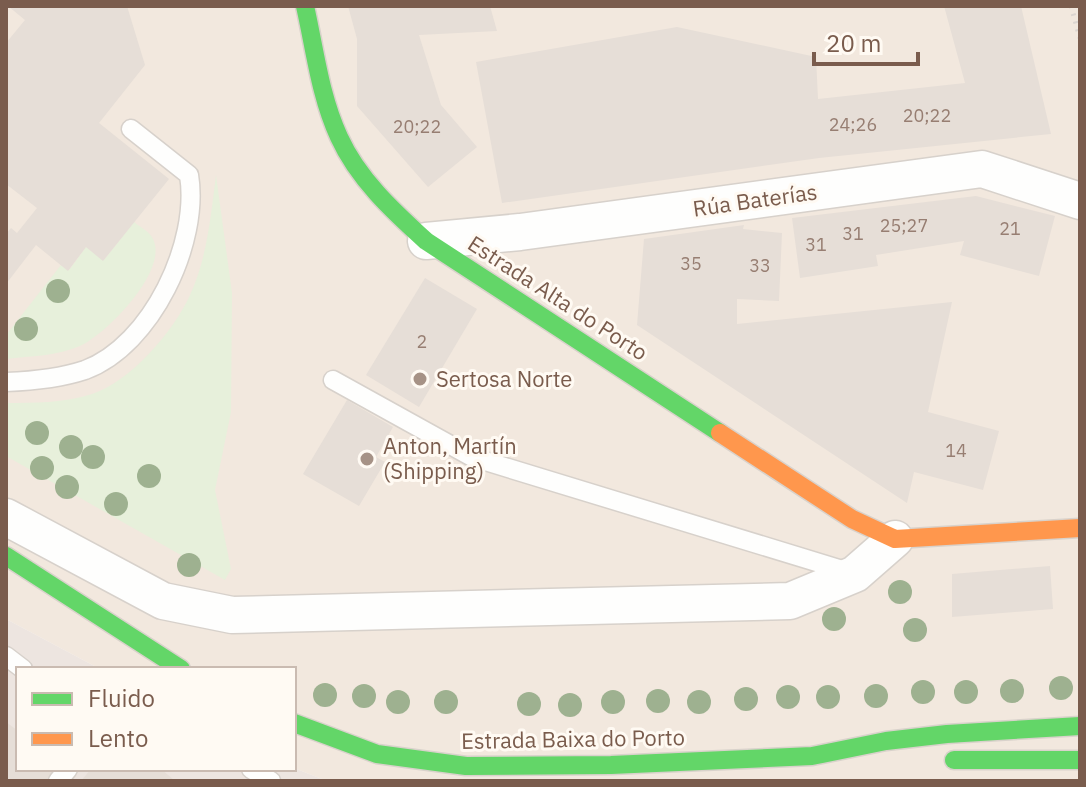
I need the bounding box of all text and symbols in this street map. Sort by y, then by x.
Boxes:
scale bar [814,16,918,66]
text: 20 m [826,27,881,59]
house number: 20;22 [903,104,951,127]
house number: 24;26 [829,113,877,136]
house number: 20;22 [393,115,441,138]
street label: Rúa Baterías [691,176,819,223]
house number: 25;27 [880,214,928,237]
house number: 21 [999,217,1021,240]
house number: 31 [842,222,864,245]
street label: Estrada Alta do Porto [463,229,654,367]
house number: 31 [805,233,827,256]
house number: 35 [680,252,702,275]
house number: 33 [749,254,771,277]
house number: 2 [417,330,427,353]
place label: Sertosa Norte [436,364,572,393]
marker: Sertosa Norte [411,370,429,388]
place label: Anton, Martín (Shipping) [383,431,517,485]
house number: 14 [945,439,967,462]
marker: Anton, Martín (Shipping) [358,450,376,468]
legend [16,667,296,771]
text: Fluido [88,682,155,714]
text: Lento [88,722,148,754]
street label: Estrada Baixa do Porto [461,722,685,755]

